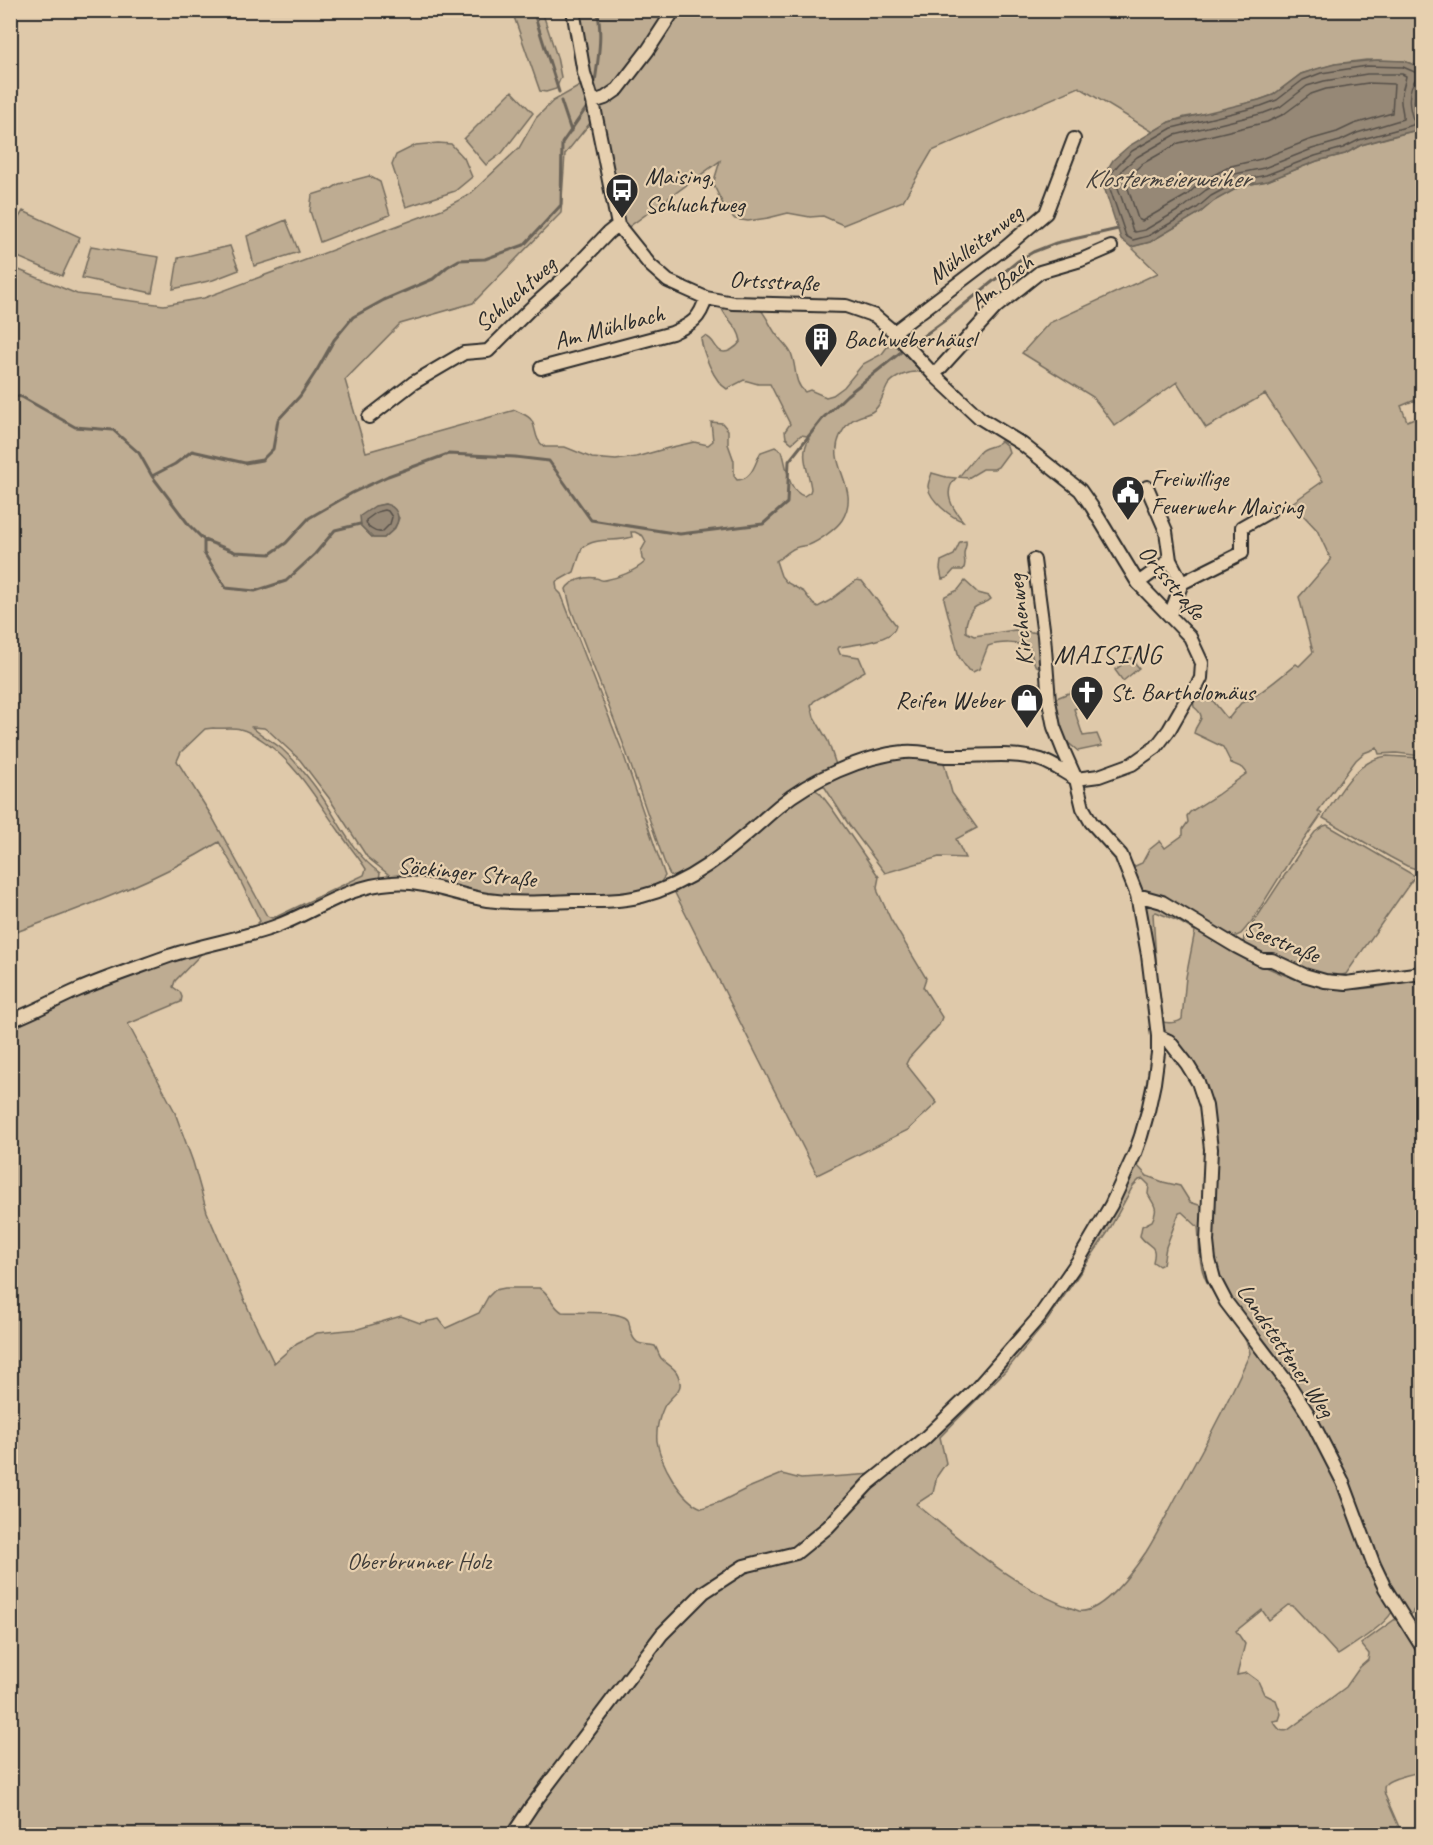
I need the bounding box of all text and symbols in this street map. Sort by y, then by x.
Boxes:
place label: Maising, Schluchtweg [645,161,747,219]
water label: Klostermeierweiher [1084,162,1254,195]
bus stop icon: Maising, Schluchtweg [604,172,640,219]
street label: Mühlleitenweg [921,196,1030,291]
street label: Am Bach [963,246,1040,317]
street label: Schluchtweg [468,248,564,338]
street label: Ortsstraße [729,264,822,298]
street label: Am Mühlbach [551,298,669,356]
building icon: Bachweberhäusl [803,321,839,368]
place label: Bachweberhäusl [844,324,980,354]
place label: Freiwillige Feuerwehr Maising [1151,463,1305,521]
public building icon: Freiwillige Feuerwehr Maising [1110,474,1146,521]
street label: Ortsstraße [1132,538,1214,628]
street label: Kirchenweg [1000,571,1040,667]
district label: MAISING [1054,637,1164,671]
church icon: St. Bartholomäus [1069,674,1105,721]
place label: St. Bartholomäus [1110,677,1257,707]
shop icon: Reifen Weber [1009,682,1045,729]
place label: Reifen Weber [895,685,1006,715]
street label: Söckinger Straße [396,850,540,894]
street label: Seestraße [1240,912,1326,970]
street label: Landstettener Weg [1230,1277,1343,1424]
park label: Oberbrunner Holz [347,1546,493,1576]

